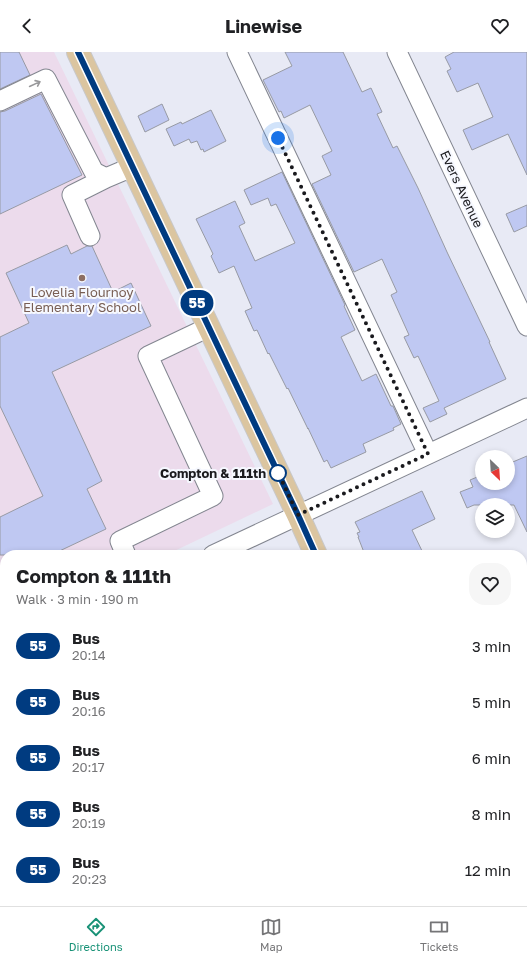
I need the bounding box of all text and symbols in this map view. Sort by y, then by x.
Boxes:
icon: back [16,15,38,37]
text: Linewise [225,15,302,37]
icon: heart [489,15,511,37]
one-way arrow [29,80,41,87]
your location [268,128,288,148]
street label: Evers Avenue [437,148,487,230]
marker: Lovelia Flournoy Elementary School [77,273,87,283]
place label: Lovelia Flournoy Elementary School [23,284,141,315]
line badge: 55 [179,290,215,316]
text: 55 [188,294,206,311]
north arrow [475,450,515,490]
map controls [475,450,515,538]
marker: Compton & 111th [269,464,287,482]
place label: Compton & 111th [160,465,266,481]
button: layers [475,498,515,538]
button: heart [469,563,511,605]
text: Compton & 111th [16,564,171,587]
text: Walk · 3 min · 190 m [16,591,138,607]
text: Bus [72,629,100,647]
text: 55 [29,637,47,654]
text: 3 min [472,637,511,655]
text: 20:14 [72,647,106,663]
text: Bus [72,685,100,703]
text: 55 [29,693,47,710]
text: 5 min [472,693,511,711]
text: 20:16 [72,703,106,719]
text: Bus [72,741,100,759]
text: 55 [29,749,47,766]
text: 6 min [472,749,511,767]
text: 20:17 [72,759,105,775]
text: Bus [72,797,100,815]
text: 55 [29,805,47,822]
text: 8 min [472,805,511,823]
text: 20:19 [72,815,106,831]
text: Bus [72,853,100,871]
text: 55 [29,861,47,878]
text: 12 min [465,861,511,879]
text: 20:23 [72,871,107,887]
tab: Directions [69,916,122,953]
tab: Map [260,916,282,953]
tab: Tickets [420,916,458,953]

